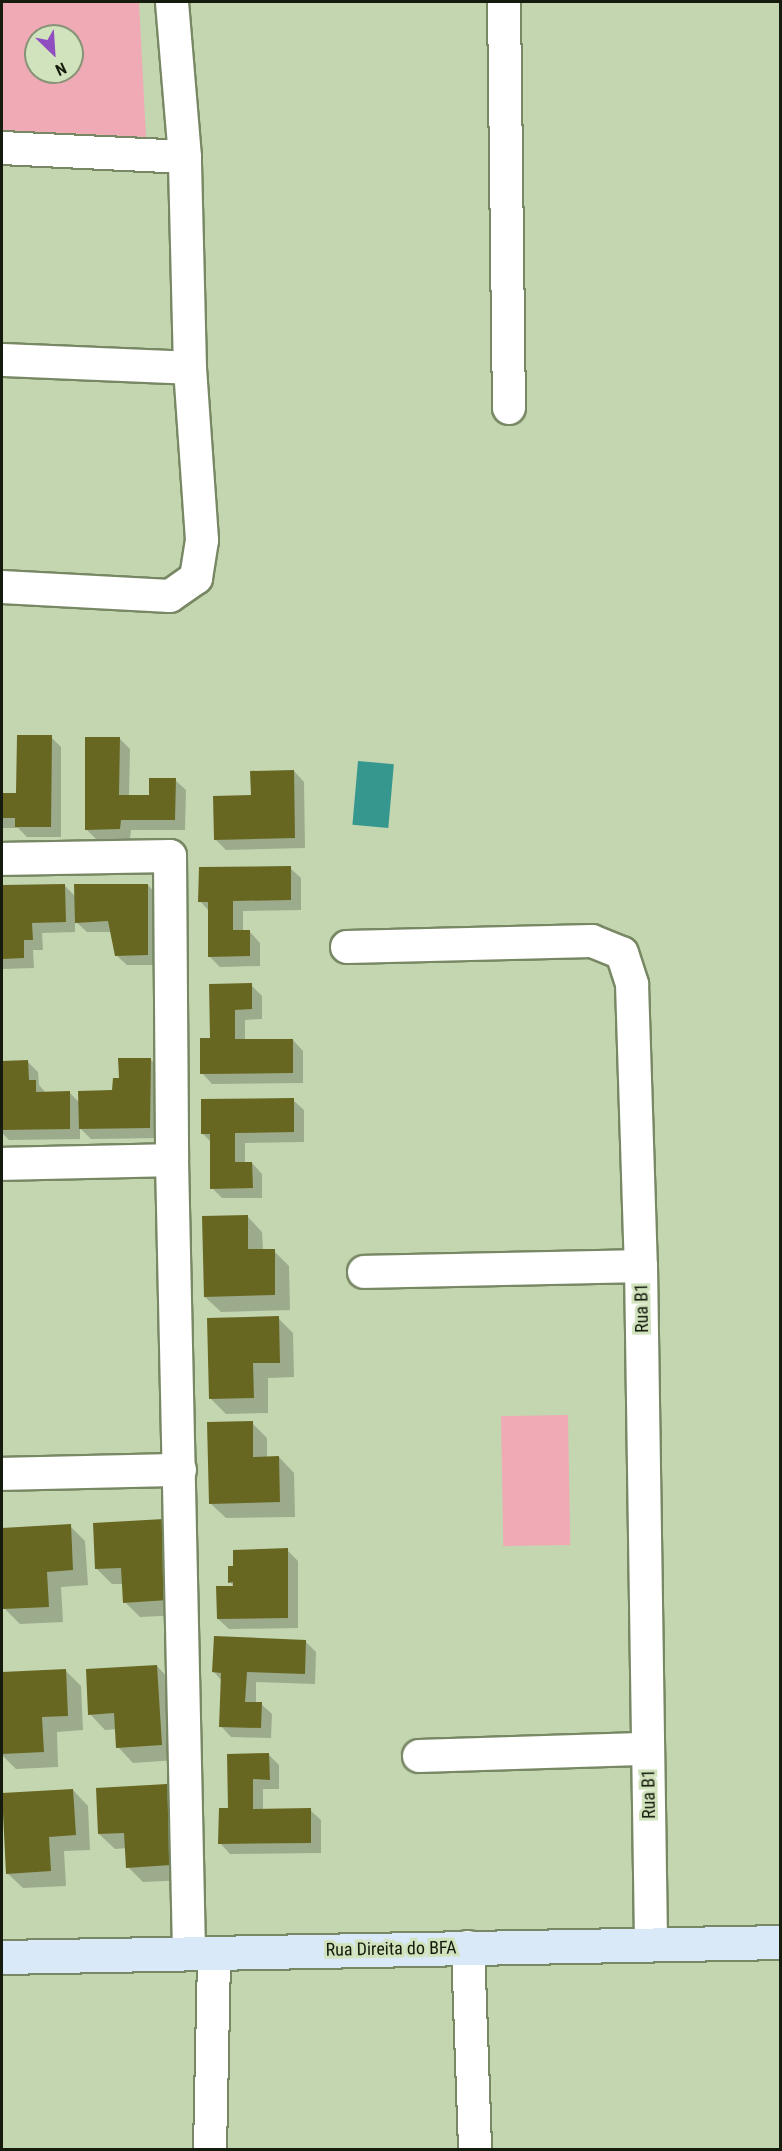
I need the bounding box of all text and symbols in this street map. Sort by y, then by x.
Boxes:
north arrow [24,24,84,84]
text: N [53,58,69,80]
street label: Rua B1 [631,1283,653,1333]
street label: Rua B1 [638,1769,660,1819]
street label: Rua Direita do BFA [325,1937,457,1961]

